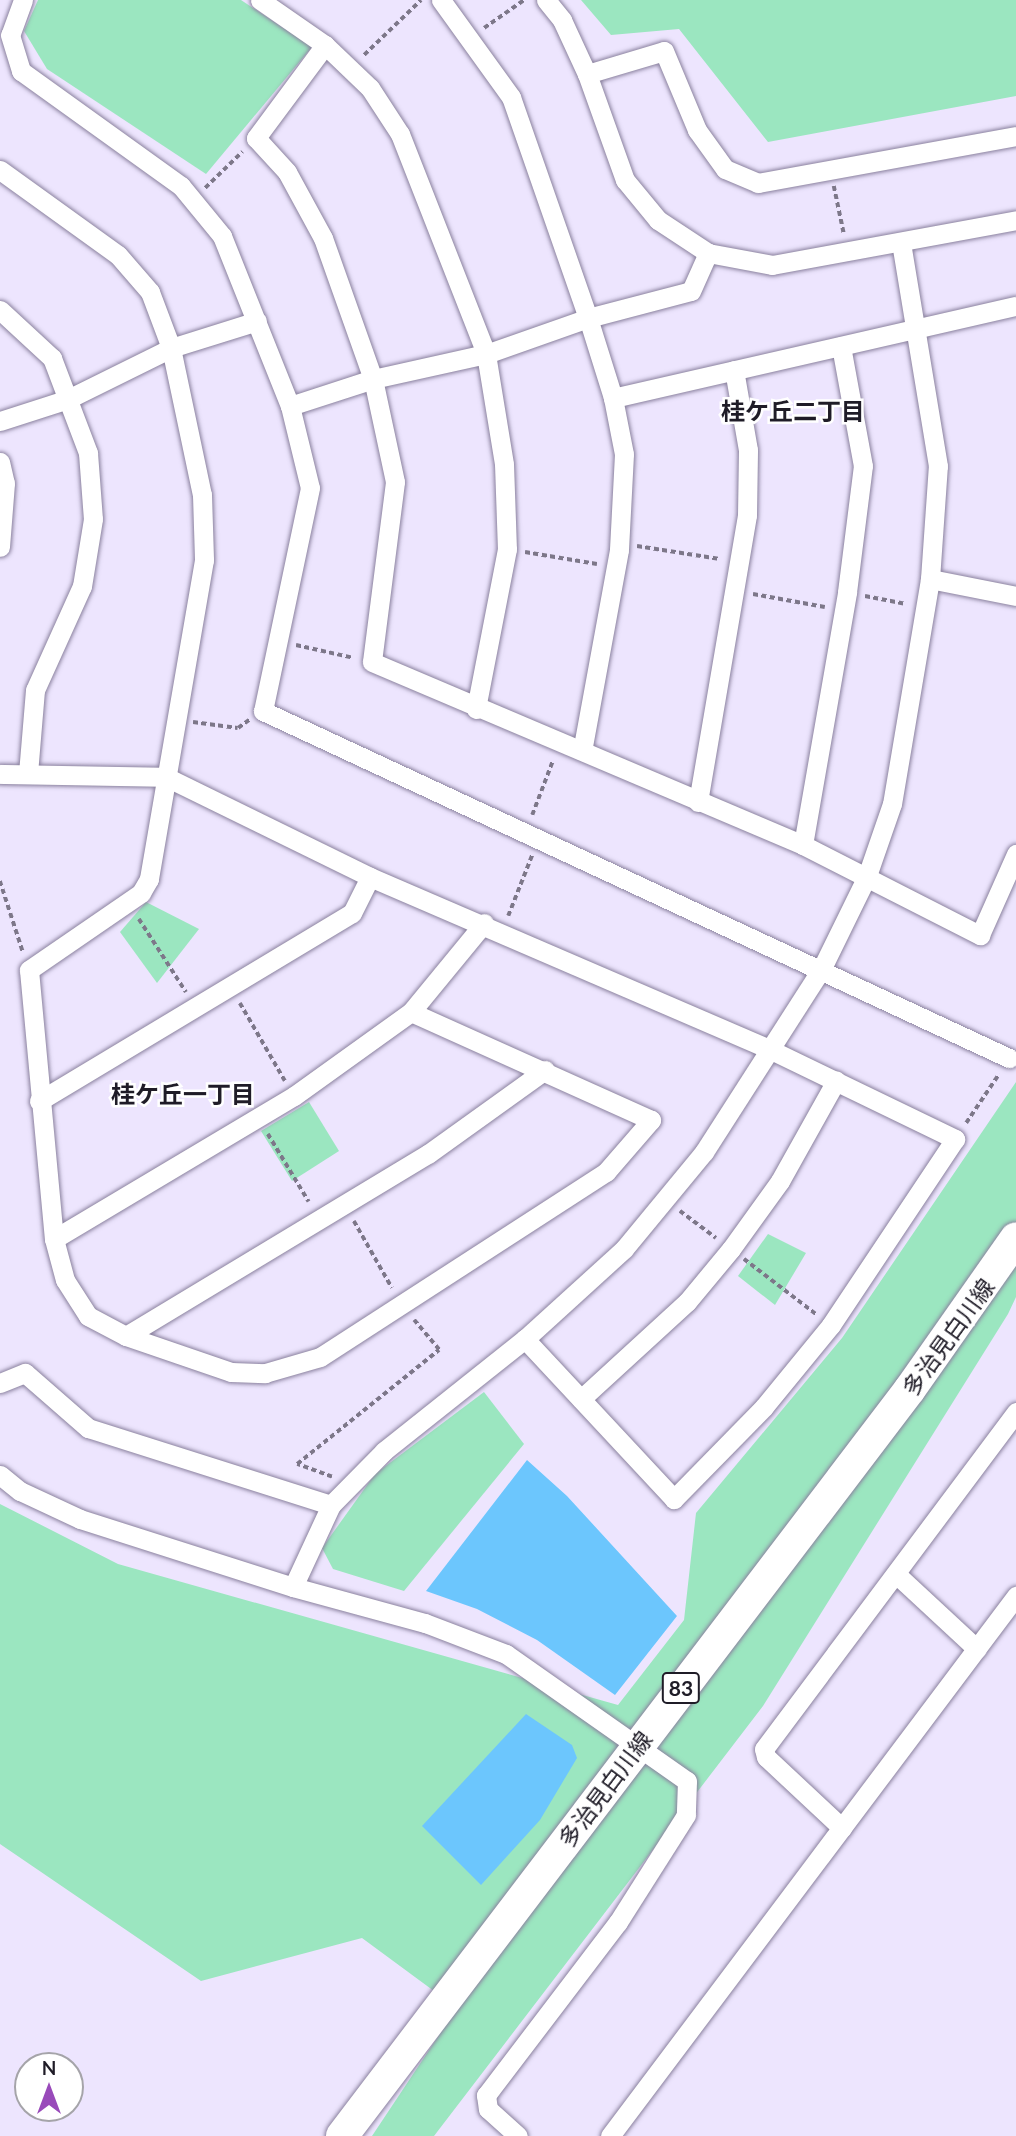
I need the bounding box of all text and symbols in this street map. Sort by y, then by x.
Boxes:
district label: 桂ケ丘二丁目 [721,397,865,425]
district label: 桂ケ丘一丁目 [111,1080,255,1108]
street label: 多治見白川線 [896,1273,1000,1401]
road number: 83 [662,1670,700,1706]
street label: 多治見白川線 [552,1726,658,1852]
north arrow [14,2052,84,2122]
text: N [42,2056,56,2079]

